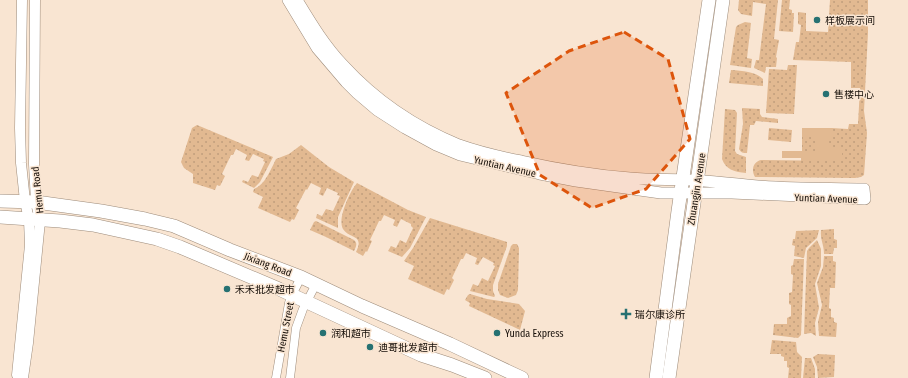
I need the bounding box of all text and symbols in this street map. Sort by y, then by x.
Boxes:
marker: 样板展示间 [812,15,822,25]
place label: 样板展示间 [825,15,875,27]
marker: 售楼中心 [821,89,831,99]
place label: 售楼中心 [834,89,874,101]
street label: Zhuangjin Avenue [685,152,709,226]
street label: Yuntian Avenue [473,154,537,180]
street label: Hemu Road [30,166,46,214]
street label: Yuntian Avenue [794,192,858,206]
street label: Jixiang Road [242,250,293,280]
marker: 禾禾批发超市 [222,284,232,294]
place label: 禾禾批发超市 [235,284,295,296]
street label: Hemu Street [275,300,297,353]
marker: 瑞尔康诊所 [620,308,632,320]
place label: 瑞尔康诊所 [635,309,685,321]
marker: 润和超市 [318,328,328,338]
place label: 润和超市 [331,328,371,340]
marker: Yunda Express [492,328,502,338]
place label: Yunda Express [505,328,564,340]
marker: 迪哥批发超市 [365,342,375,352]
place label: 迪哥批发超市 [378,342,438,354]

